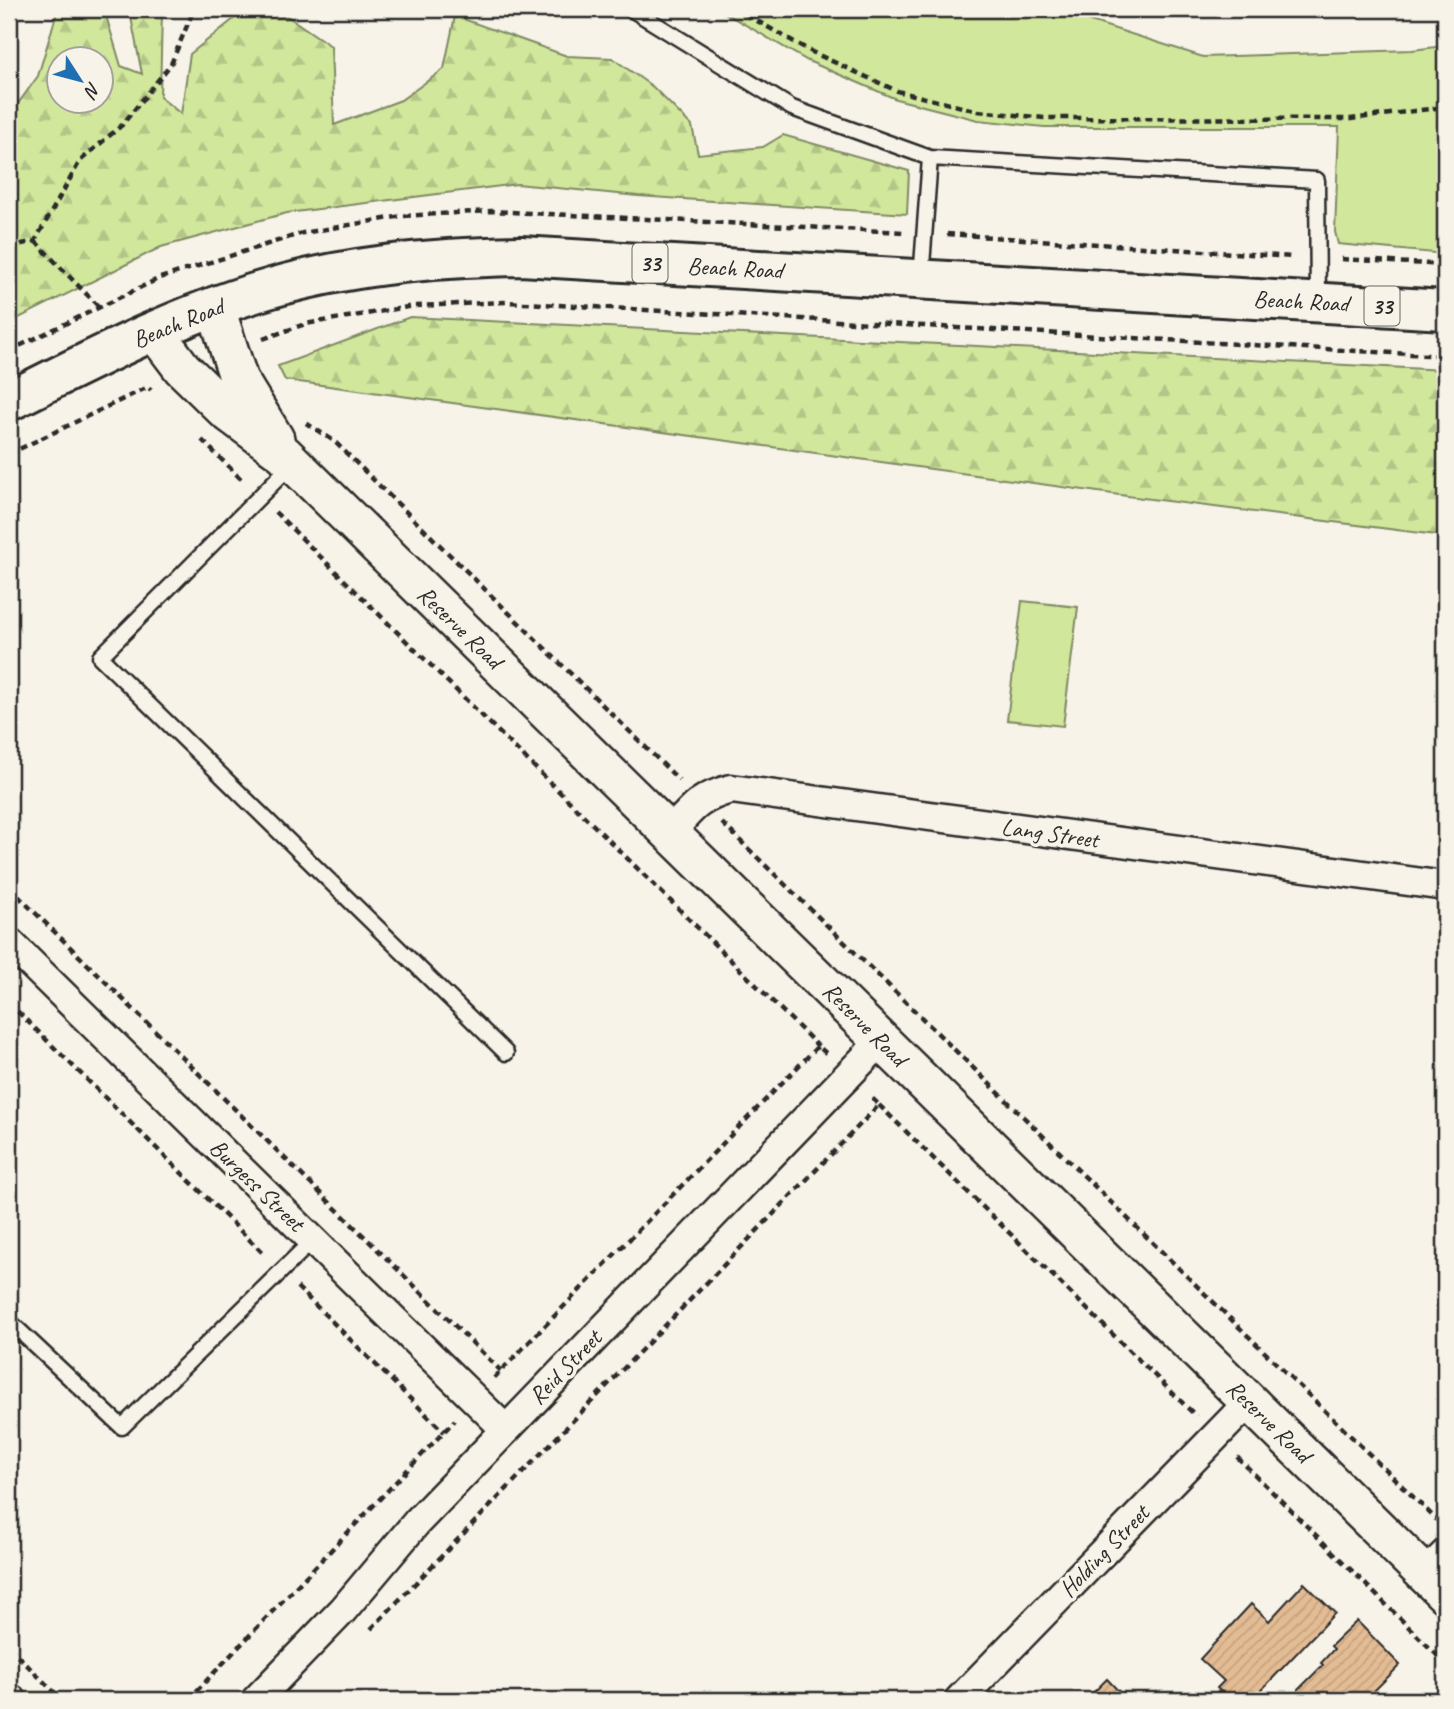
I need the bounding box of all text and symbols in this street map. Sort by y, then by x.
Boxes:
north arrow [46,46,116,116]
text: N [78,78,106,104]
road number: 33 [632,244,668,282]
street label: Beach Road [687,251,787,286]
street label: Beach Road [1253,284,1353,319]
road number: 33 [1364,286,1400,326]
street label: Beach Road [128,290,231,355]
street label: Reserve Road [411,579,511,677]
street label: Lang Street [1000,811,1102,855]
street label: Reserve Road [817,976,916,1075]
street label: Burgess Street [203,1132,312,1239]
street label: Reid Street [522,1322,609,1410]
street label: Reserve Road [1220,1373,1320,1471]
street label: Holding Street [1053,1497,1157,1603]

